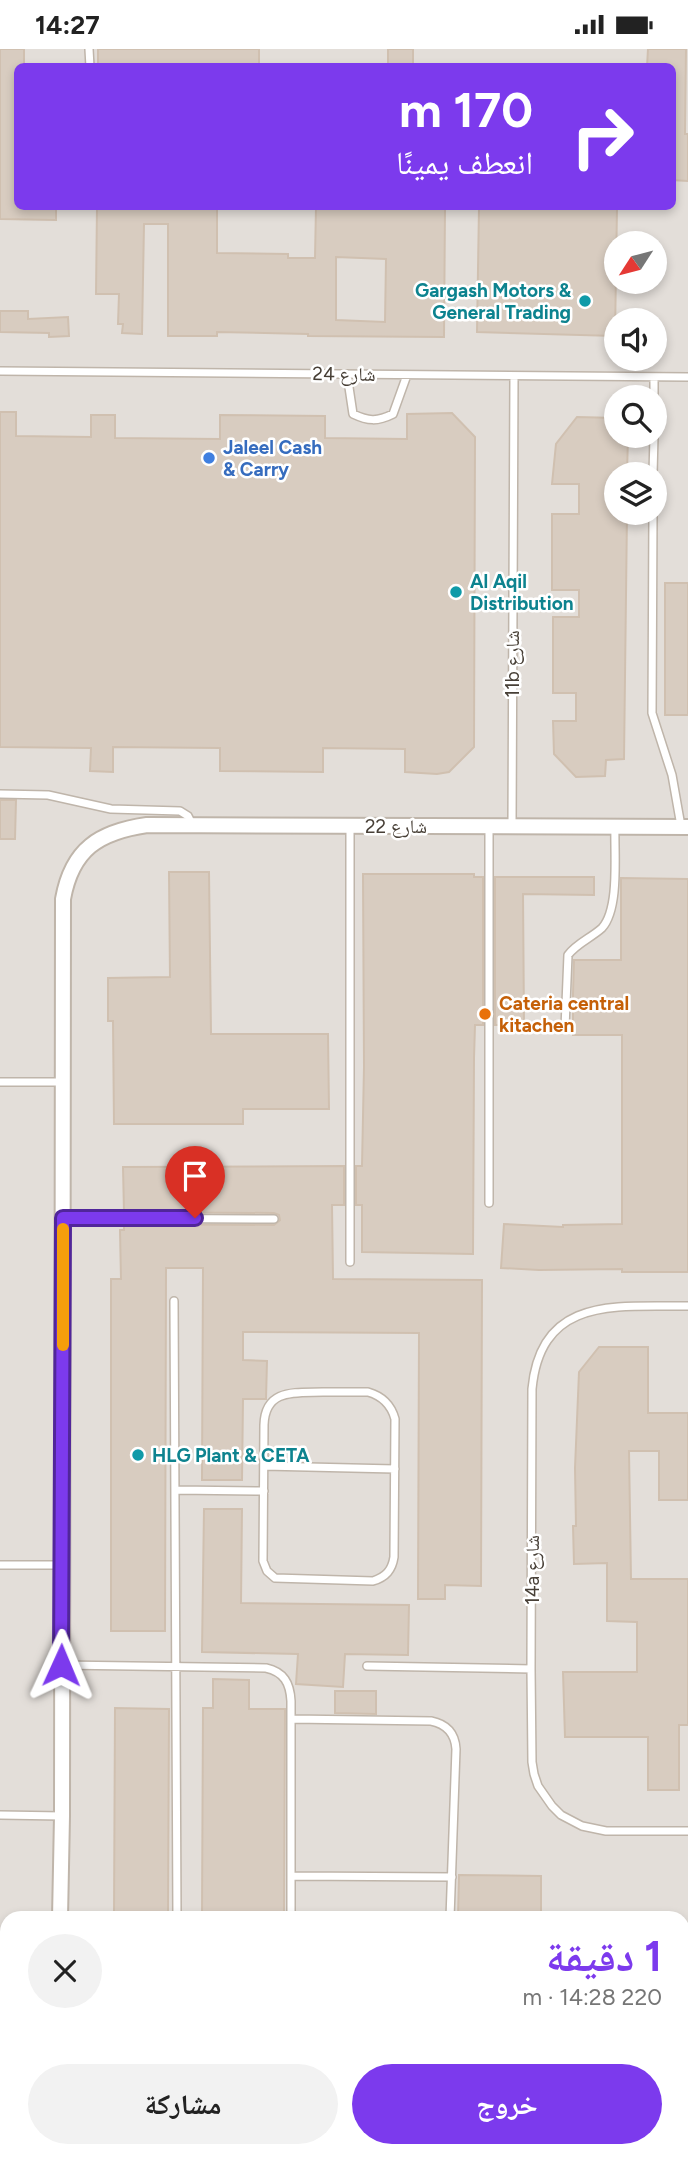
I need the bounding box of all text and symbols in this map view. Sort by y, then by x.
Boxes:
text: 14:27 [35,9,100,41]
text: 170 m [399,80,533,139]
icon: right [557,91,648,182]
text: انعطف يمينًا [396,144,533,182]
north arrow [604,231,667,294]
map controls [604,231,667,525]
place label: Gargash Motors & General Trading [415,279,572,324]
marker: Gargash Motors & General Trading [577,293,593,309]
button: sound [604,308,667,371]
street label: شارع 24 [312,362,376,386]
button: search [604,385,667,448]
place label: Jaleel Cash & Carry [223,436,322,481]
marker: Jaleel Cash & Carry [201,450,217,466]
button: layers [604,462,667,525]
place label: Al Aqil Distribution [470,570,574,615]
marker: Al Aqil Distribution [448,584,464,600]
street label: 11b شارع [501,630,524,698]
street label: شارع 22 [365,815,427,838]
place label: Cateria central kitachen [499,992,629,1037]
marker: Cateria central kitachen [477,1006,493,1022]
pin [165,1146,225,1218]
icon: arrive [176,1157,214,1195]
place label: HLG Plant & CETA [152,1444,310,1467]
marker: HLG Plant & CETA [130,1447,146,1463]
street label: 14a شارع [521,1535,544,1605]
position arrow [24,1628,98,1702]
text: 1 دقيقة [546,1931,662,1982]
button: close [28,1934,102,2008]
text: 220 m · 14:28 [522,1983,662,2011]
button: مشاركة [28,2064,338,2144]
button: خروج [352,2064,662,2144]

